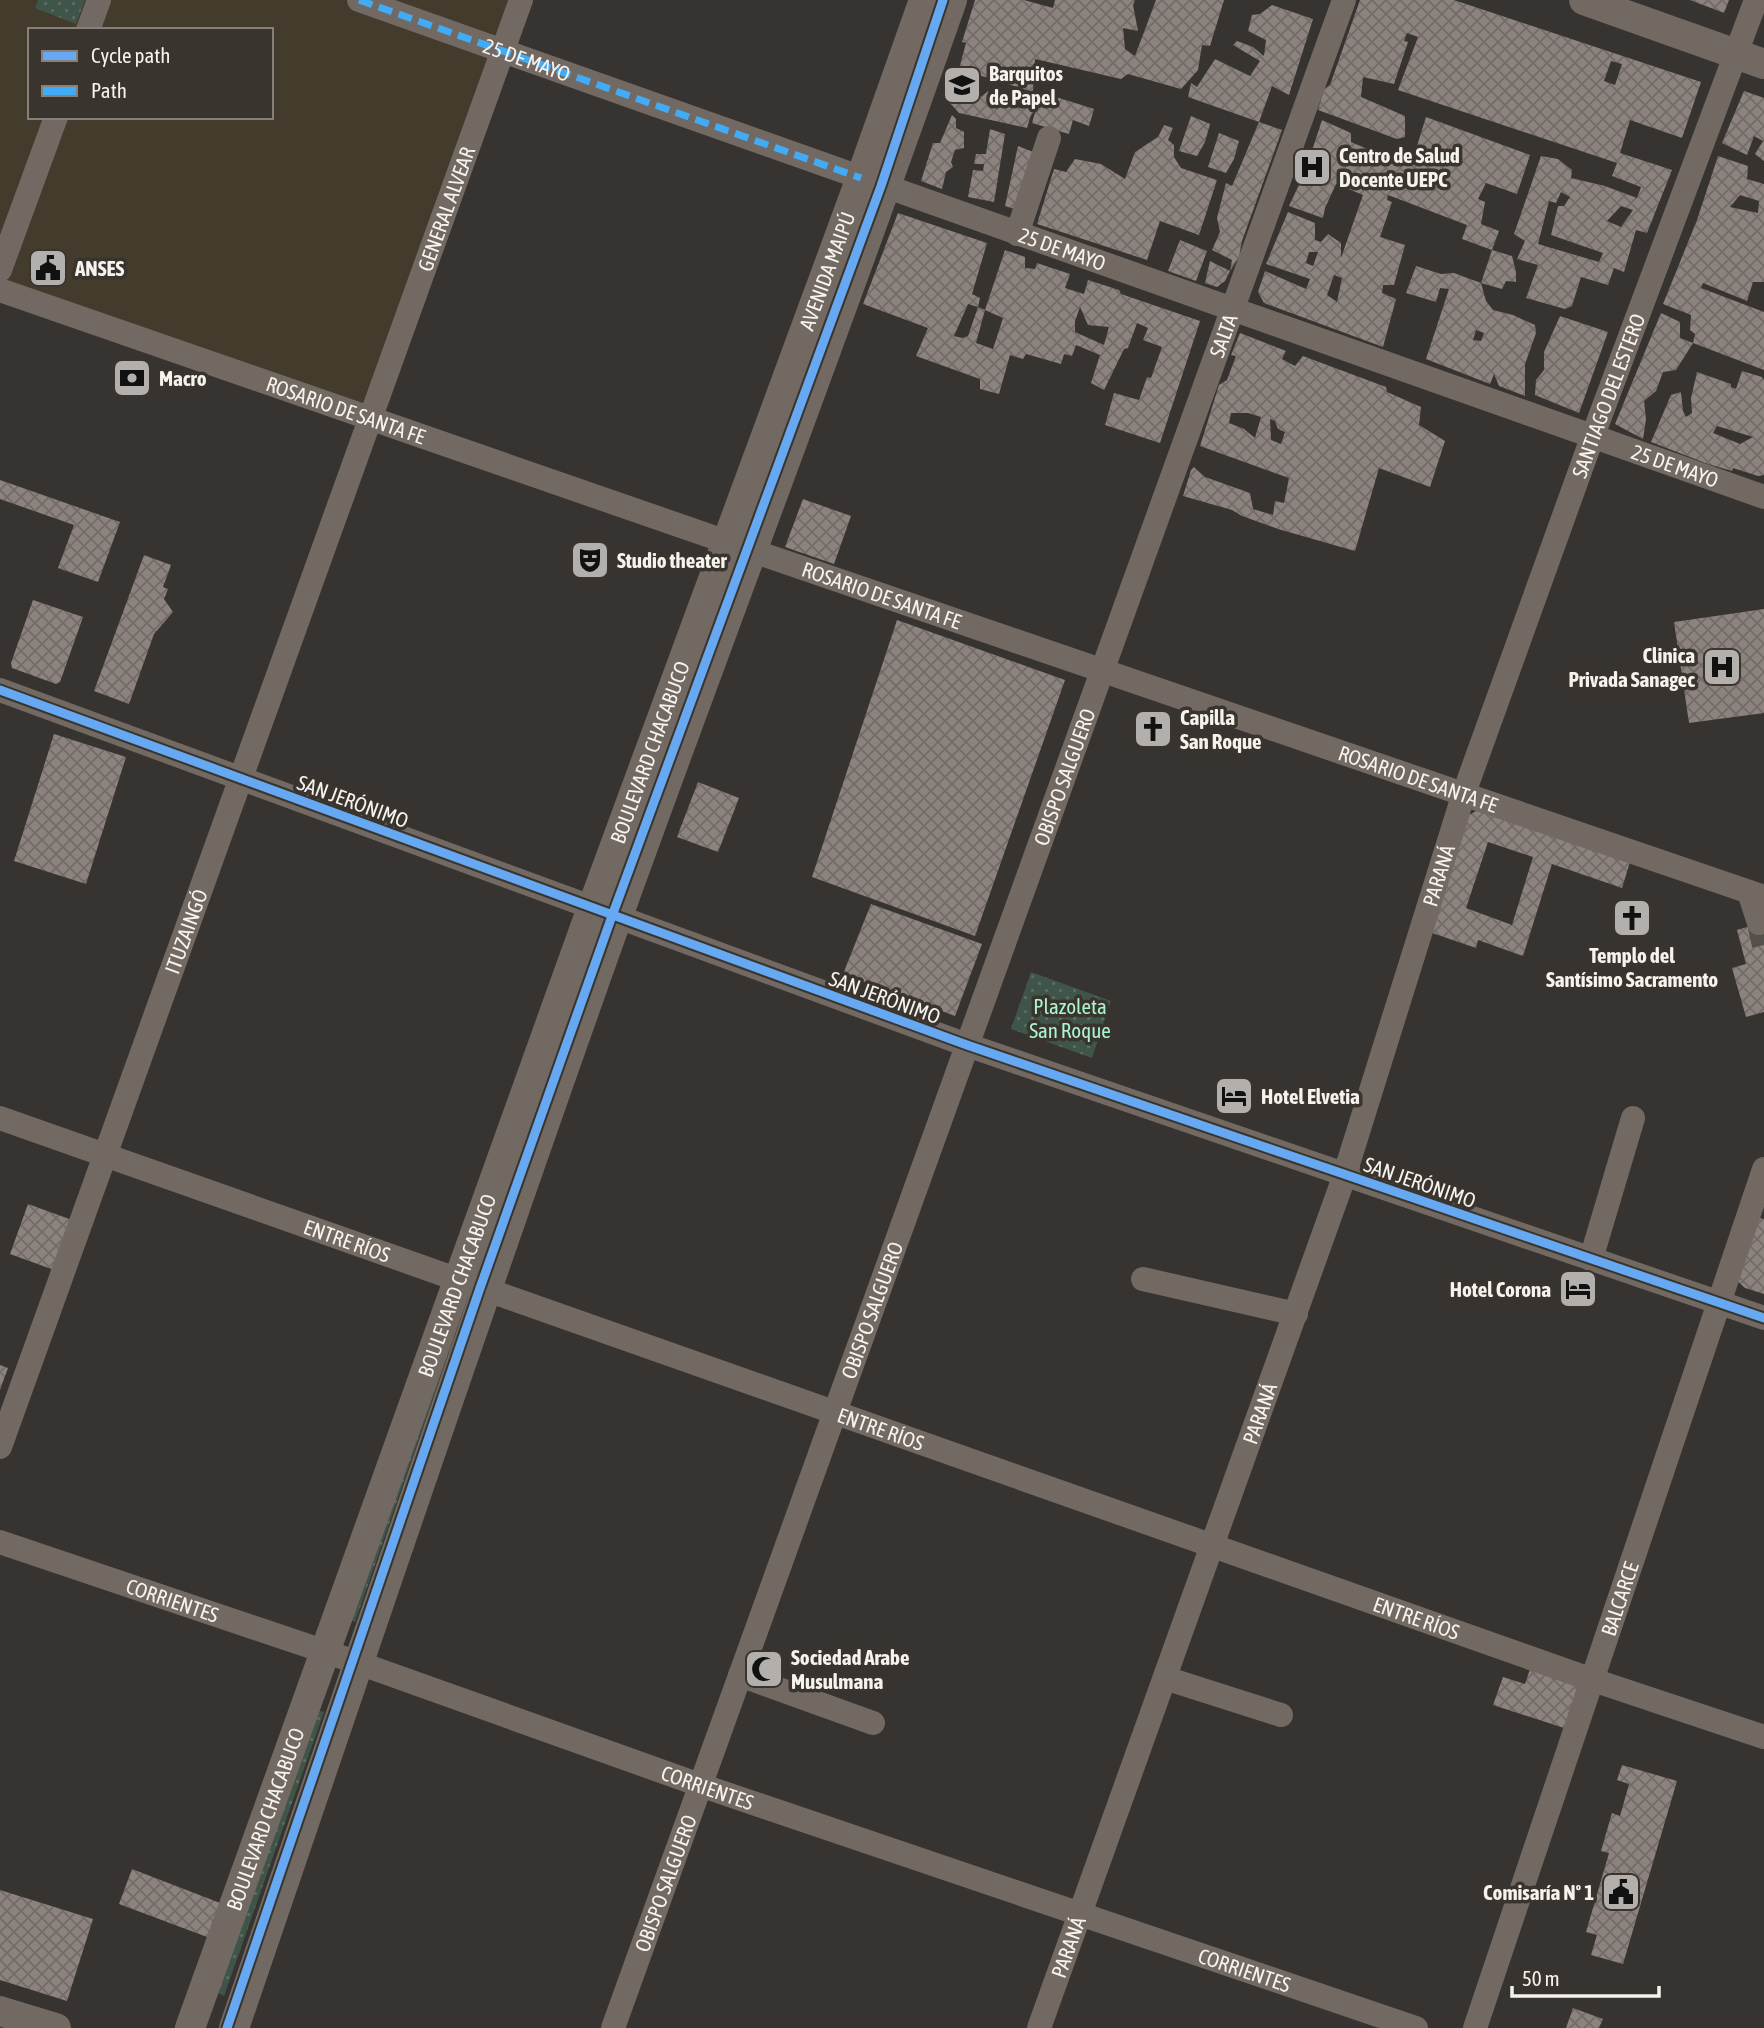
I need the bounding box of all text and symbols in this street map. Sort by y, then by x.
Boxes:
legend [28,28,273,119]
street label: 25 DE MAYO [480,33,573,86]
text: Cycle path [91,43,170,67]
place label: Barquitos de Papel [989,61,1064,109]
school or university icon: Barquitos de Papel [941,64,983,106]
text: Path [91,78,127,102]
street label: GENERAL ALVEAR [412,143,479,274]
place label: Centro de Salud Docente UEPC [1339,143,1460,191]
hospital icon: Centro de Salud Docente UEPC [1291,146,1333,188]
street label: AVENIDA MAIPÚ [794,208,860,333]
street label: 25 DE MAYO [1016,222,1109,275]
public building icon: ANSES [27,247,69,289]
place label: ANSES [74,256,124,280]
street label: SALTA [1204,310,1242,360]
street label: SANTIAGO DEL ESTERO [1567,310,1649,481]
bank icon: Macro [111,357,153,399]
place label: Macro [159,366,207,390]
street label: ROSARIO DE SANTA FE [263,371,429,449]
street label: 25 DE MAYO [1628,439,1722,492]
theatre icon: Studio theater [569,539,611,581]
place label: Studio theater [617,548,727,572]
street label: ROSARIO DE SANTA FE [799,557,965,633]
place label: Clinica Privada Sanagec [1569,643,1695,691]
hospital icon: Clinica Privada Sanagec [1701,646,1743,688]
street label: BOULEVARD CHACABUCO [605,658,694,847]
street label: OBISPO SALGUERO [1028,705,1100,848]
place label: Capilla San Roque [1180,705,1262,753]
church icon: Capilla San Roque [1132,708,1174,750]
street label: ROSARIO DE SANTA FE [1335,740,1501,817]
street label: SAN JERÓNIMO [294,770,412,832]
street label: PARANÁ [1417,841,1459,909]
street label: ITUZAINGÓ [159,886,212,977]
church icon: Templo del Santísimo Sacramento [1611,897,1653,939]
place label: Templo del Santísimo Sacramento [1546,943,1718,991]
street label: SAN JERÓNIMO [826,966,944,1028]
park label: Plazoleta San Roque [1029,994,1111,1042]
hotel icon: Hotel Elvetia [1213,1075,1255,1117]
place label: Hotel Elvetia [1261,1084,1360,1108]
street label: SAN JERÓNIMO [1361,1152,1479,1212]
street label: BOULEVARD CHACABUCO [413,1191,500,1380]
street label: ENTRE RÍOS [301,1214,394,1267]
street label: OBISPO SALGUERO [836,1239,907,1382]
hotel icon: Hotel Corona [1557,1268,1599,1310]
place label: Hotel Corona [1450,1277,1551,1301]
street label: PARANÁ [1237,1379,1282,1447]
street label: ENTRE RÍOS [834,1402,927,1455]
street label: BALCARCE [1596,1559,1643,1639]
street label: CORRIENTES [123,1573,222,1627]
street label: ENTRE RÍOS [1370,1591,1463,1644]
place label: Sociedad Arabe Musulmana [791,1645,910,1693]
mosque icon: Sociedad Arabe Musulmana [743,1648,785,1690]
street label: BOULEVARD CHACABUCO [221,1724,309,1914]
street label: CORRIENTES [658,1760,757,1814]
street label: OBISPO SALGUERO [630,1811,701,1955]
public building icon: Comisaría Nº 1 [1600,1871,1642,1913]
place label: Comisaría Nº 1 [1483,1880,1594,1904]
street label: PARANÁ [1046,1913,1090,1981]
street label: CORRIENTES [1195,1943,1294,1997]
scale bar [1512,1954,1659,1998]
text: 50 m [1522,1966,1560,1990]

